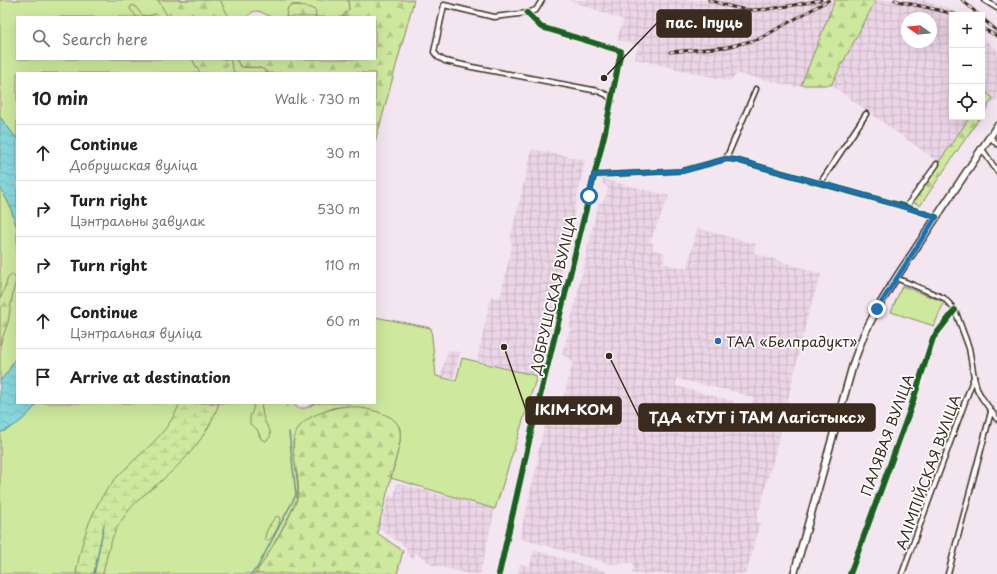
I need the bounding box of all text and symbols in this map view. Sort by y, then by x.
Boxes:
callout: пас. Іпуць [657,10,751,37]
text: пас. Іпуць [665,10,743,33]
north arrow [901,12,937,48]
map controls [949,12,985,120]
button: + [949,12,985,48]
search box [16,16,376,60]
icon: search [30,27,52,49]
text: Search here [62,27,148,50]
button: − [949,48,985,84]
button: locate [949,84,985,120]
text: 10 min [32,85,88,111]
text: Walk · 730 m [275,89,360,108]
text: Continue [70,132,138,155]
icon: ahead [32,142,54,164]
text: 30 m [326,143,360,162]
text: Добрушская вуліца [70,155,198,174]
route start [580,187,598,205]
text: Turn right [70,188,147,211]
icon: right [32,198,54,220]
text: 530 m [317,199,360,218]
text: Цэнтральны завулак [70,211,205,230]
street label: ДОБРУШСКАЯ ВУЛІЦА [524,213,582,377]
text: Turn right [70,253,147,276]
icon: right [32,254,54,276]
text: 110 m [325,255,360,274]
text: Continue [70,300,138,323]
route end [868,300,886,318]
icon: ahead [32,310,54,332]
text: 60 m [326,311,360,330]
text: Цэнтральная вуліца [70,323,202,342]
place label: ТАА «Белпрадукт» [726,331,857,352]
marker: ТАА «Белпрадукт» [713,336,723,346]
text: Arrive at destination [70,365,231,388]
icon: arrive [32,366,54,388]
street label: ПАЛЯВАЯ ВУЛІЦА [855,371,919,499]
street label: АЛІМПІЙСКАЯ ВУЛІЦА [890,391,966,553]
callout: IKIM-KOM [526,397,621,424]
text: IKIM-KOM [535,397,613,420]
callout: ТДА «ТУТ і ТАМ Лагістыкс» [639,404,875,431]
text: ТДА «ТУТ і ТАМ Лагістыкс» [649,405,865,428]

